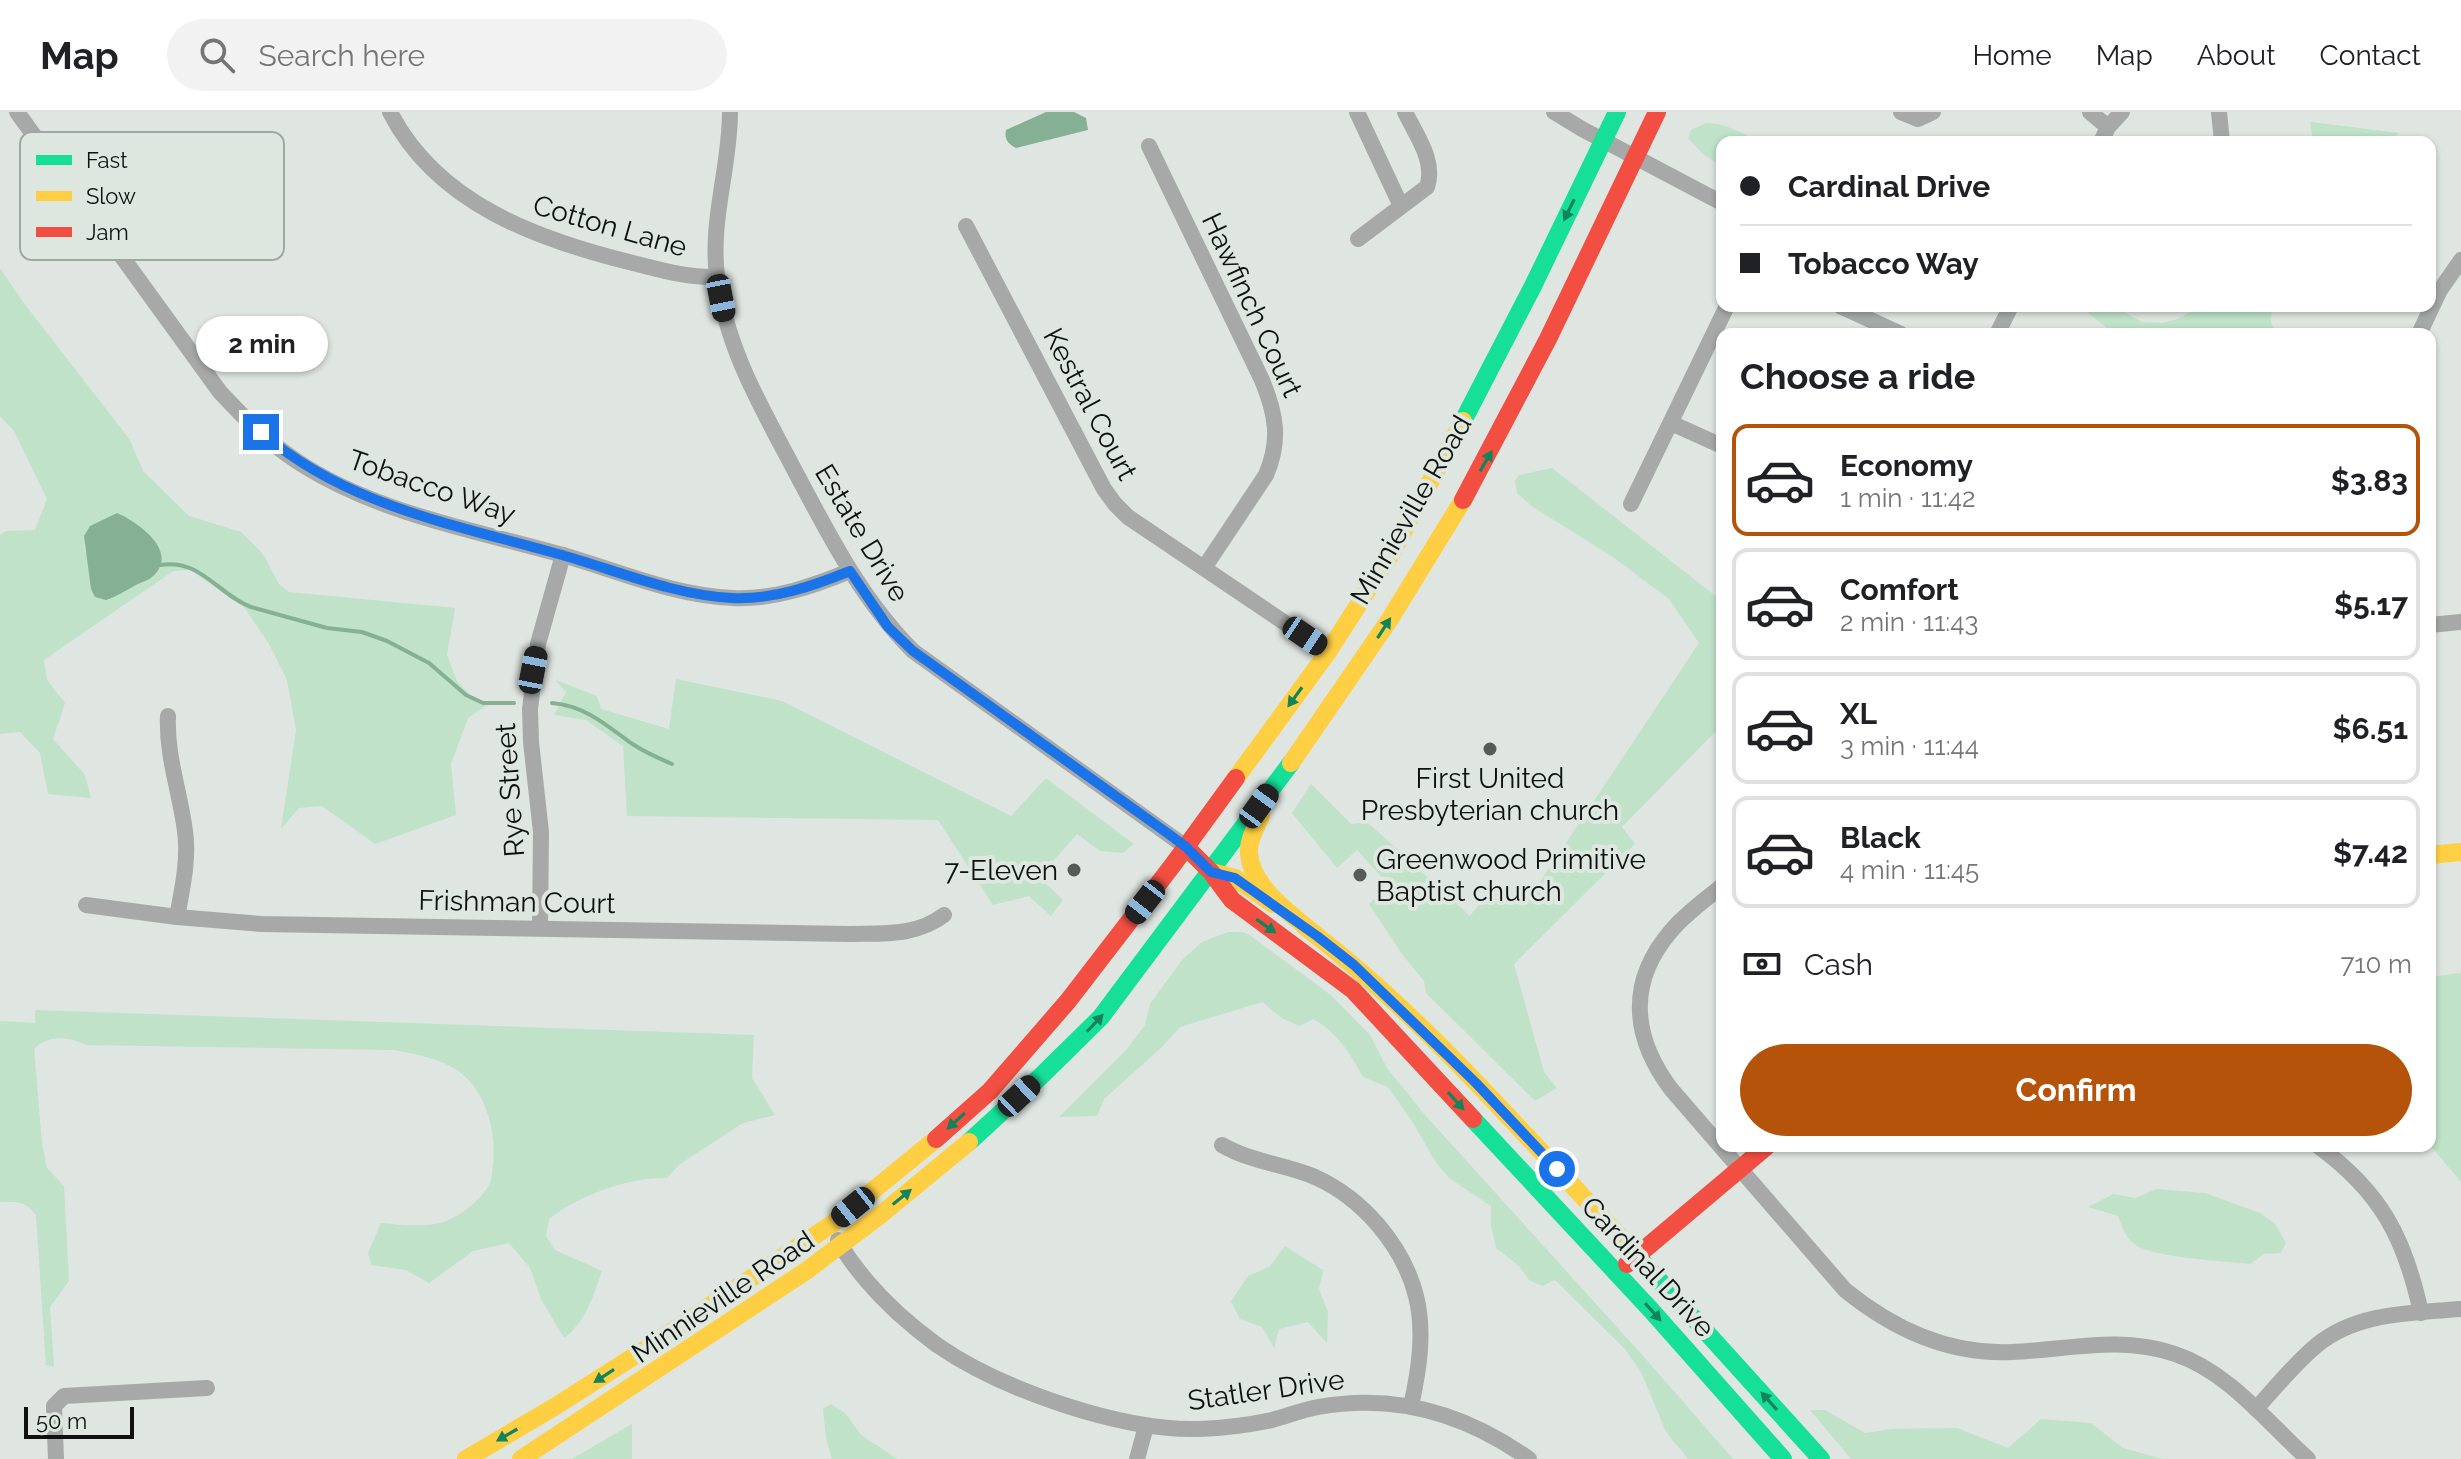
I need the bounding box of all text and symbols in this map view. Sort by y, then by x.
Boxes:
search box [167,19,727,91]
text: Map [40,33,119,78]
icon: search [195,33,239,77]
text: Search here [259,38,425,73]
text: Home [1972,39,2052,72]
text: Map [2096,39,2153,72]
text: About [2197,39,2276,72]
text: Contact [2320,39,2421,72]
legend [20,132,284,260]
text: Fast [86,147,128,173]
text: Cardinal Drive [1788,169,1990,204]
text: Slow [86,183,136,209]
street label: Cotton Lane [529,188,691,264]
one-way arrow [1562,199,1576,222]
street label: Hawfinch Court [1195,208,1309,403]
text: Jam [86,219,129,245]
text: Tobacco Way [1788,246,1979,281]
car [705,272,737,324]
callout: 2 min [195,316,327,372]
street label: Kestral Court [1036,322,1144,486]
text: 2 min [228,329,296,359]
text: Choose a ride [1740,355,1975,397]
street label: Minnieville Road [1344,410,1478,610]
route end [243,414,279,450]
street label: Tobacco Way [344,443,520,531]
icon: car [1744,444,1816,516]
text: Economy [1840,448,1973,483]
one-way arrow [1479,450,1493,472]
street label: Estate Drive [808,458,916,608]
text: $3.83 [2331,463,2408,498]
text: 1 min · 11:42 [1840,483,1976,513]
icon: car [1744,568,1816,640]
text: Comfort [1840,572,1959,607]
text: $5.17 [2334,587,2408,622]
text: 2 min · 11:43 [1840,607,1978,637]
car [1278,613,1332,659]
one-way arrow [1376,617,1390,639]
car [517,644,549,696]
one-way arrow [1288,686,1303,707]
icon: car [1744,692,1816,764]
text: XL [1840,696,1877,731]
text: $6.51 [2333,711,2408,746]
street label: Rye Street [489,721,531,858]
text: 3 min · 11:44 [1840,731,1979,761]
marker: First United Presbyterian church [1481,740,1499,758]
place label: First United Presbyterian church [1361,762,1619,827]
car [1235,780,1283,832]
icon: car [1744,816,1816,888]
text: Black [1840,820,1921,855]
text: $7.42 [2333,835,2408,870]
place label: Greenwood Primitive Baptist church [1376,843,1646,908]
place label: 7-Eleven [944,854,1058,887]
text: 4 min · 11:45 [1840,855,1979,885]
marker: 7-Eleven [1065,861,1083,879]
marker: Greenwood Primitive Baptist church [1351,866,1369,884]
car [1121,876,1169,928]
street label: Frishman Court [418,884,617,920]
one-way arrow [1255,918,1277,932]
icon: cash [1740,942,1784,986]
text: Cash [1804,947,1873,982]
text: 710 m [2341,949,2412,979]
one-way arrow [1085,1014,1103,1033]
button: Confirm [1740,1044,2412,1136]
car [993,1071,1045,1121]
one-way arrow [1447,1091,1465,1110]
one-way arrow [947,1111,966,1129]
route start [1539,1151,1575,1187]
car [827,1183,879,1231]
one-way arrow [892,1189,912,1206]
street label: Cardinal Drive [1575,1190,1721,1344]
street label: Minnieville Road [626,1224,820,1370]
one-way arrow [1643,1302,1661,1321]
street label: Statler Drive [1186,1363,1346,1417]
one-way arrow [593,1368,615,1382]
one-way arrow [1761,1391,1778,1411]
scale bar [24,1403,134,1439]
text: 50 m [36,1408,87,1434]
one-way arrow [496,1428,518,1442]

